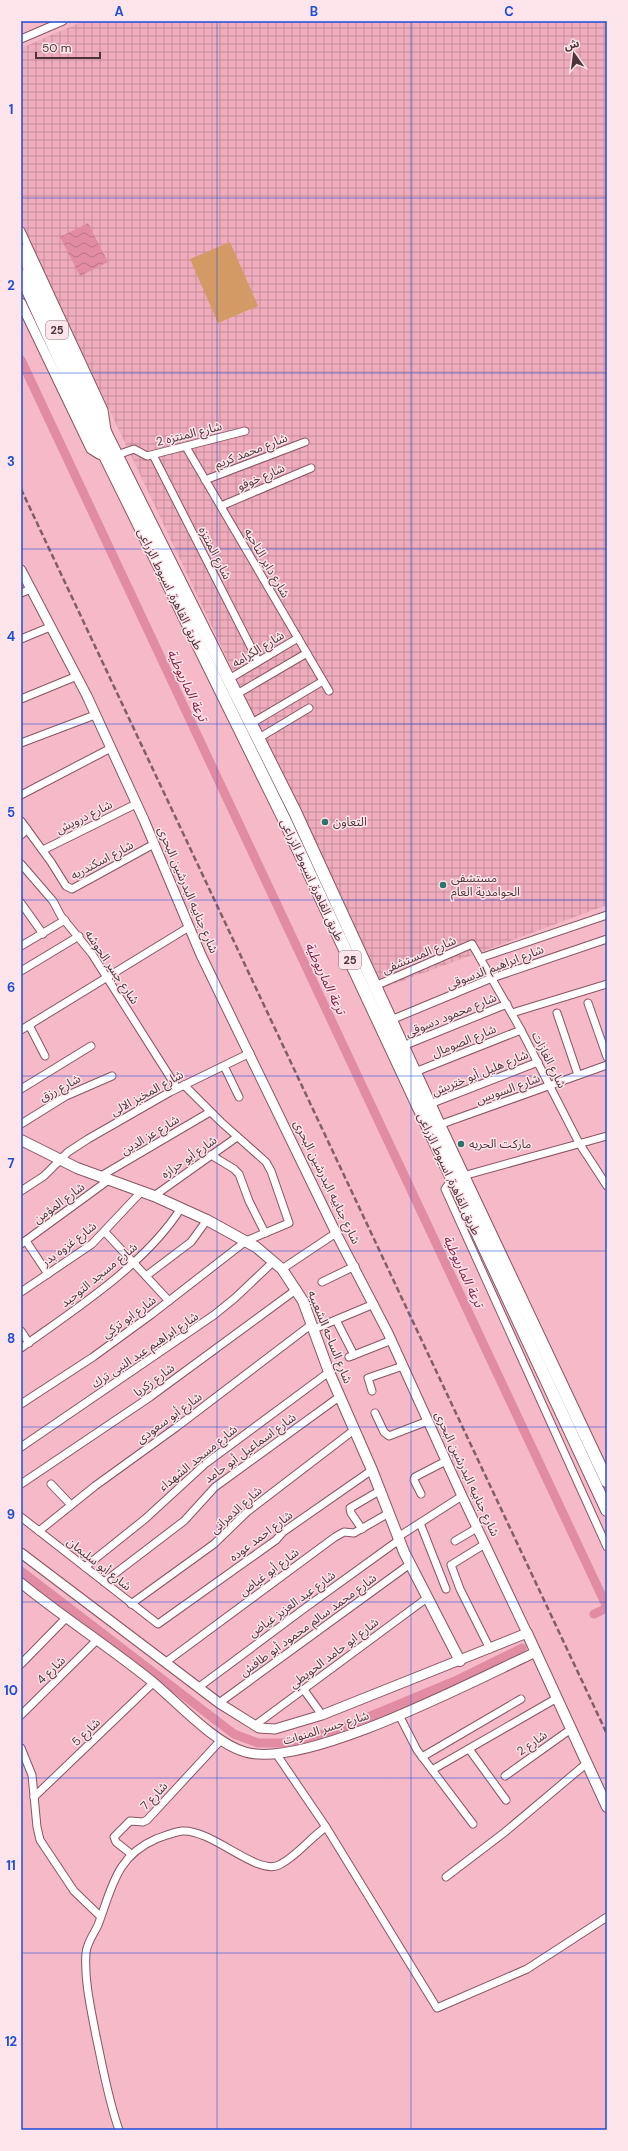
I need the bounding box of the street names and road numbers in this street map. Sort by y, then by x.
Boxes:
road number: 25 [46,321,68,339]
street label: شارع المنتزه 2 [154,418,224,451]
street label: شارع محمد كريم [212,430,290,473]
street label: شارع خوفو [235,460,288,495]
street label: شارع المنتزه [194,524,235,583]
street label: شارع داير الناحيه [240,525,293,601]
street label: طريق القاهرة, اسيوط الزراعى [134,526,206,652]
street label: شارع الكرامه [229,627,288,672]
street label: شارع درويش [53,796,115,838]
street label: طريق القاهرة, اسيوط الزراعى [277,816,347,944]
street label: شارع جنابيه البدرشين البحرى [153,824,222,956]
street label: شارع اسكندريه [68,837,137,884]
street label: شارع جسر الحوشه [80,927,143,1008]
street label: شارع المستشفى [379,932,459,979]
street label: شارع ابراهيم الدسوقى [444,941,546,994]
road number: 25 [339,951,361,969]
street label: شارع محمود دسوقى [403,989,499,1042]
street label: شارع الصومال [430,1021,499,1062]
street label: شارع الغازات [527,1029,570,1091]
street label: شارع هليل أبو ختريش [429,1046,531,1101]
street label: شارع المخبز الالى [108,1066,187,1121]
street label: شارع السويس [474,1070,543,1109]
street label: شارع رزق [37,1071,84,1106]
street label: طريق القاهرة, اسيوط الزراعى [414,1110,484,1238]
street label: شارع عز الدين [118,1111,183,1160]
street label: شارع جنابيه البدرشين البحرى [289,1117,364,1247]
street label: شارع أبو حرازه [158,1132,221,1183]
street label: شارع المؤمن [30,1179,89,1228]
street label: شارع غزوه بدر [38,1218,100,1271]
street label: شارع مسجد التوحيد [57,1239,141,1312]
street label: شارع الساحه الشعبيه [303,1288,356,1386]
street label: شارع ابو تركي [99,1292,160,1343]
street label: شارع ابراهيم عبد النبى ترك [88,1308,202,1393]
street label: شارع زكريا [130,1360,178,1401]
street label: شارع أبو سعودى [133,1389,206,1448]
street label: شارع اسماعيل أبو حامد [201,1409,300,1488]
street label: شارع جنابيه البدرشين البحرى [430,1409,503,1539]
street label: شارع مسجد الشهداء [155,1421,241,1495]
street label: شارع الدمرانى [207,1482,266,1538]
street label: شارع احمد عوده [226,1507,296,1566]
street label: شارع أبو سليمان [63,1534,135,1595]
street label: شارع أبو غياض [236,1544,303,1601]
street label: شارع عبد العزيز غياض [245,1567,339,1642]
street label: شارع محمد سالم محمود أبو طافش [236,1570,380,1681]
street label: شارع ابو حامد الحويطي [286,1614,383,1693]
street label: شارع 4 [33,1652,69,1688]
street label: شارع جسر المنوات [281,1707,371,1750]
street label: شارع 5 [68,1714,104,1750]
street label: شارع 2 [514,1727,551,1760]
street label: شارع 7 [137,1778,172,1814]

